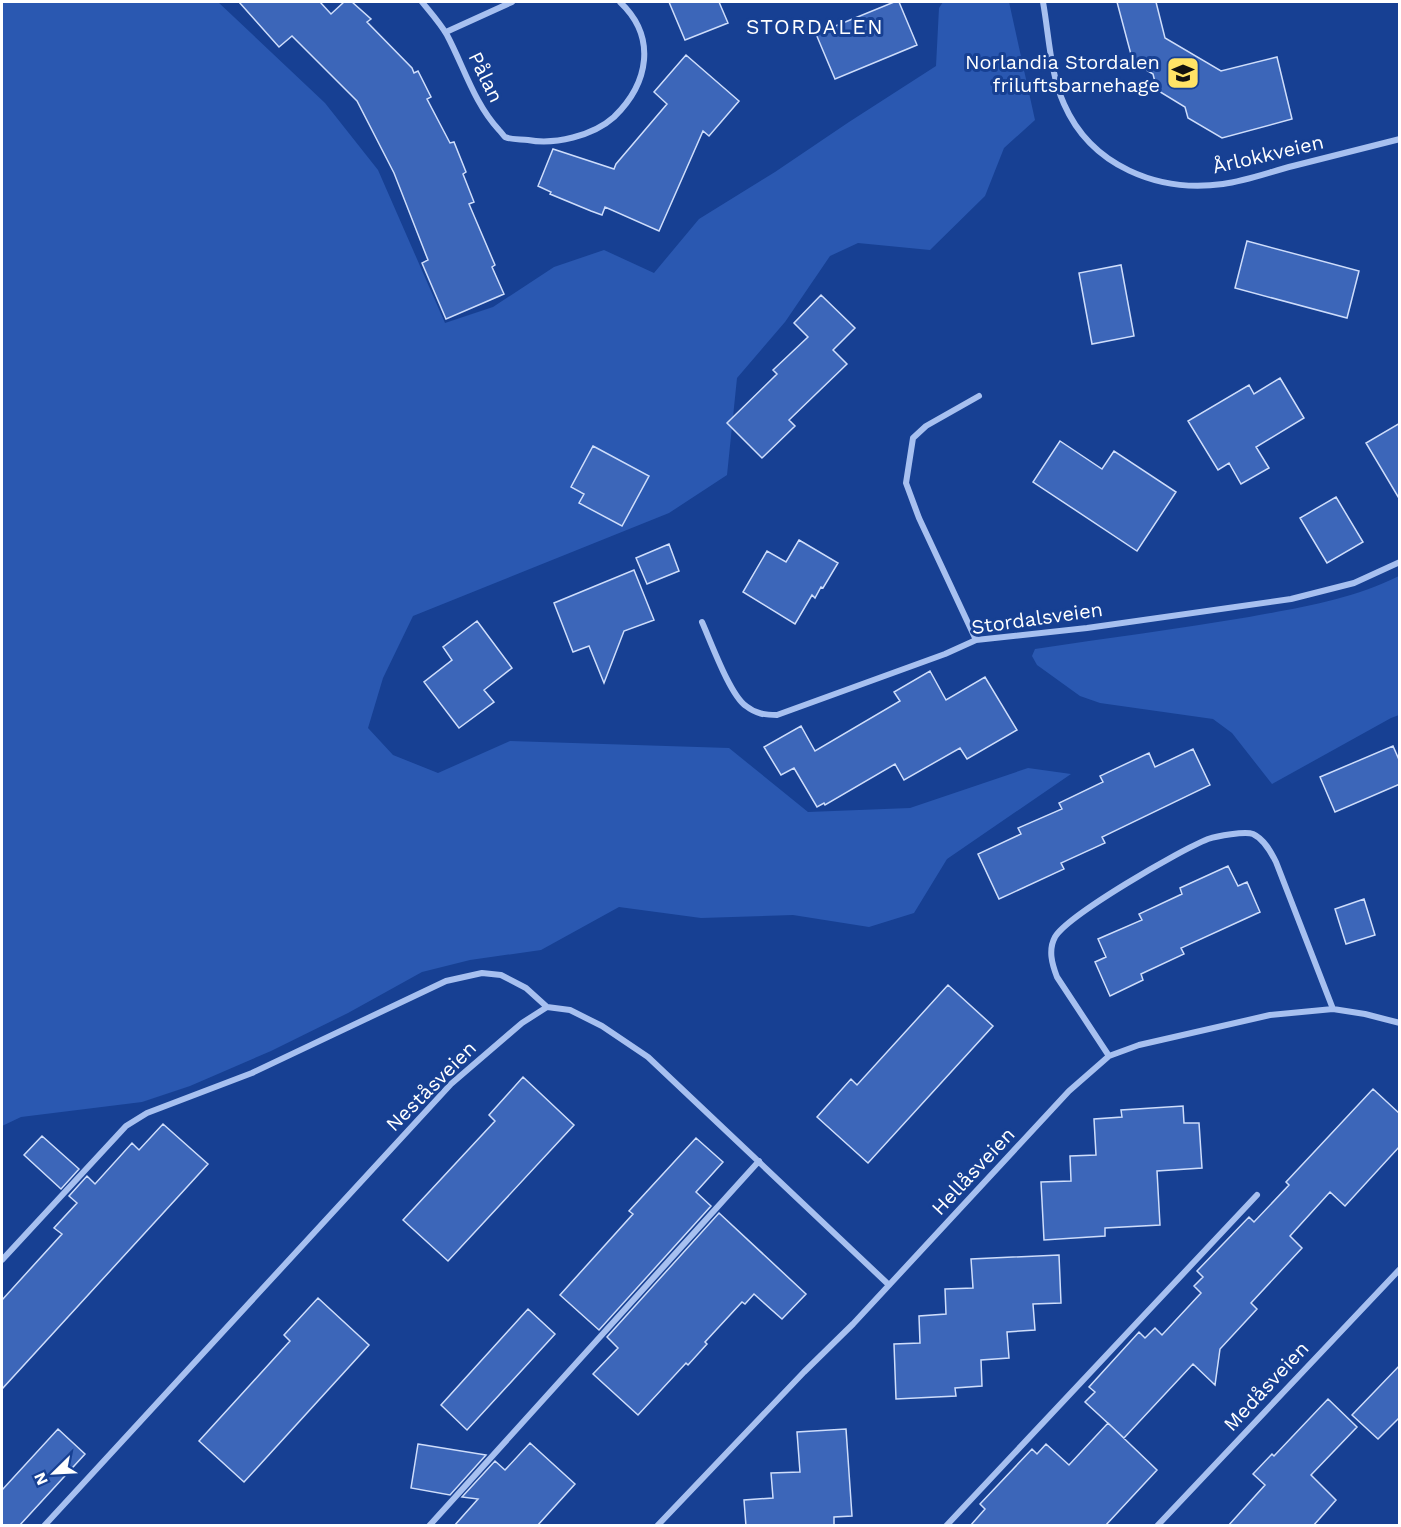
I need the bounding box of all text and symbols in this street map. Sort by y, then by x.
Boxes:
district label: STORDALEN [746,14,884,39]
street label: Pålan [464,48,508,106]
place label: Norlandia Stordalen friluftsbarnehage [965,50,1160,97]
school or university icon: Norlandia Stordalen friluftsbarnehage [1165,55,1201,91]
street label: Årlokkveien [1210,130,1326,178]
street label: Stordalsveien [970,597,1104,639]
street label: Neståsveien [381,1036,481,1136]
street label: Hellåsveien [926,1122,1020,1220]
street label: Medåsveien [1218,1336,1314,1436]
north arrow [24,1443,84,1503]
text: N [30,1470,52,1488]

